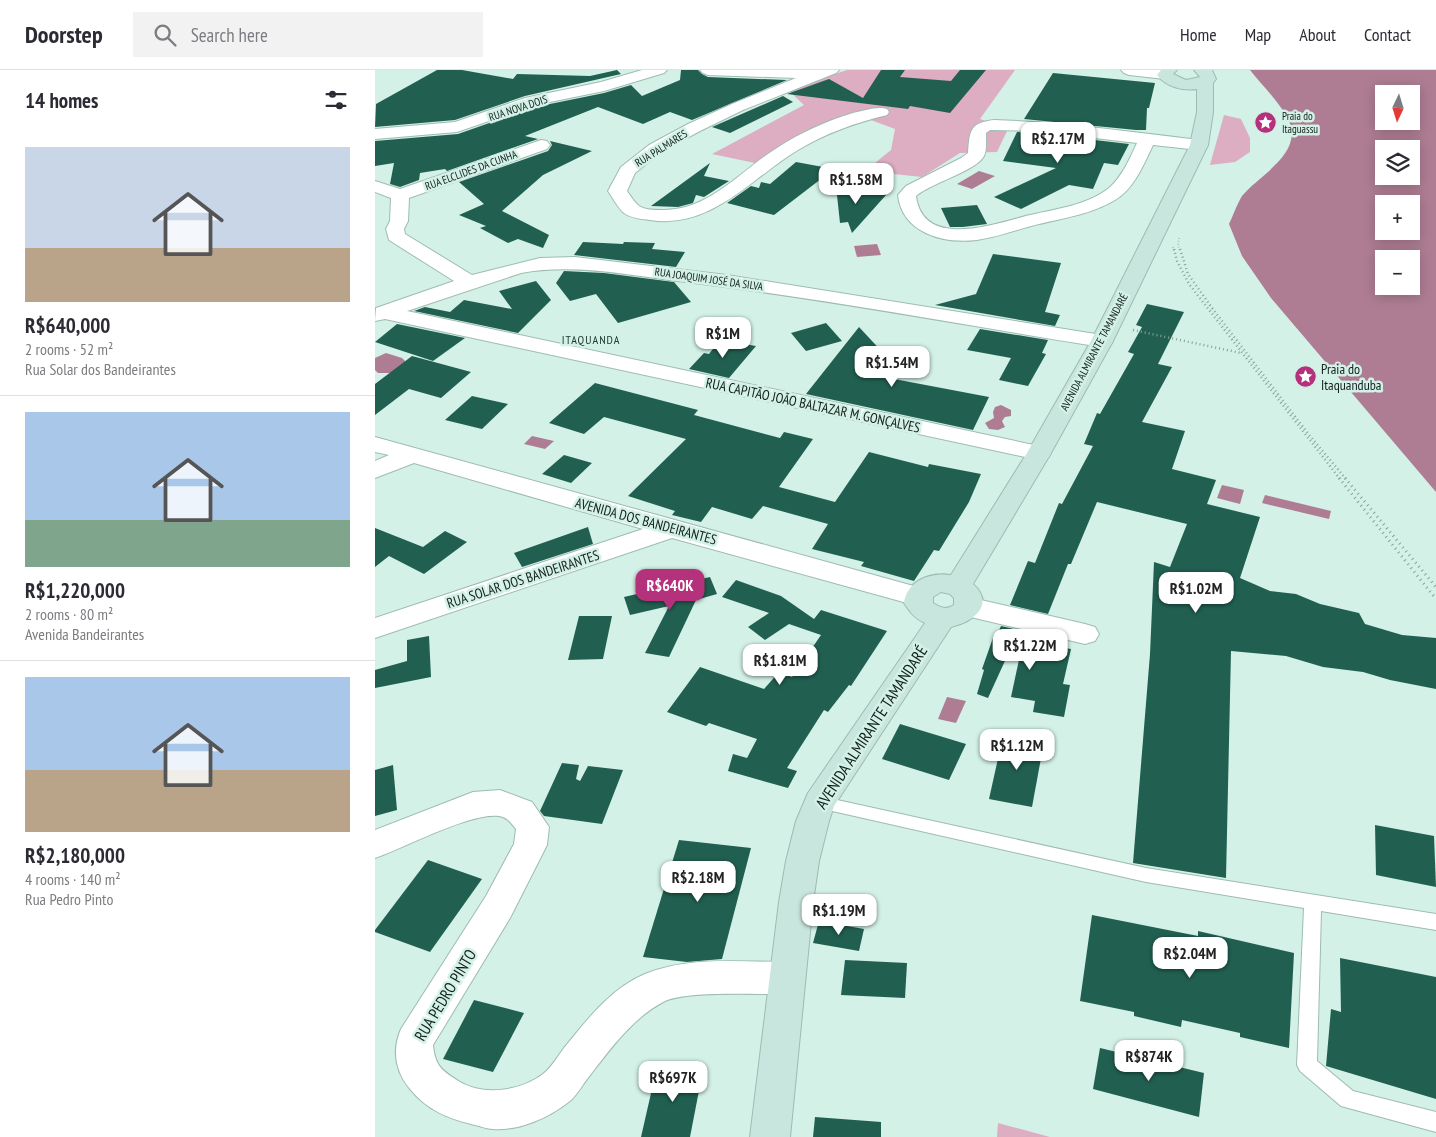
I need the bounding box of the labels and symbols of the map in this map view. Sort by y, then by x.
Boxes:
north arrow [1375,85,1420,130]
street label: RUA NOVA DOIS [487,92,549,124]
place label: Praia do Itaguassu [1282,109,1318,136]
place icon: Praia do Itaguassu [1254,110,1278,134]
pin: R$2.17M [1012,122,1104,164]
street label: RUA PALMARES [632,126,690,170]
street label: RUA ELCLIDES DA CUNHA [423,147,520,193]
pin: R$1.58M [810,162,902,205]
street label: RUA JOAQUIM JOSÉ DA SILVA [654,264,765,294]
street label: AVENIDA ALMIRANTE TAMANDARÉ [1057,291,1131,413]
pin: R$1M [693,316,753,359]
district label: ITAQUANDA [562,332,620,347]
pin: R$1.54M [846,346,938,388]
place label: Praia do Itaquanduba [1321,360,1381,394]
place icon: Praia do Itaquanduba [1293,365,1317,389]
street label: RUA CAPITÃO JOÃO BALTAZAR M. GONÇALVES [704,373,922,437]
street label: AVENIDA DOS BANDEIRANTES [573,493,719,549]
street label: RUA SOLAR DOS BANDEIRANTES [445,546,601,612]
pin: R$640K [629,568,711,611]
pin: R$1.02M [1150,572,1242,614]
pin: R$1.22M [984,628,1076,671]
street label: AVENIDA ALMIRANTE TAMANDARÉ [811,642,931,812]
pin: R$1.81M [734,644,826,686]
pin: R$1.12M [971,728,1063,771]
pin: R$2.18M [652,860,744,903]
pin: R$1.19M [793,894,885,936]
pin: R$2.04M [1144,936,1236,979]
street label: RUA PEDRO PINTO [410,945,480,1044]
pin: R$874K [1108,1040,1190,1082]
pin: R$697K [632,1060,714,1103]

